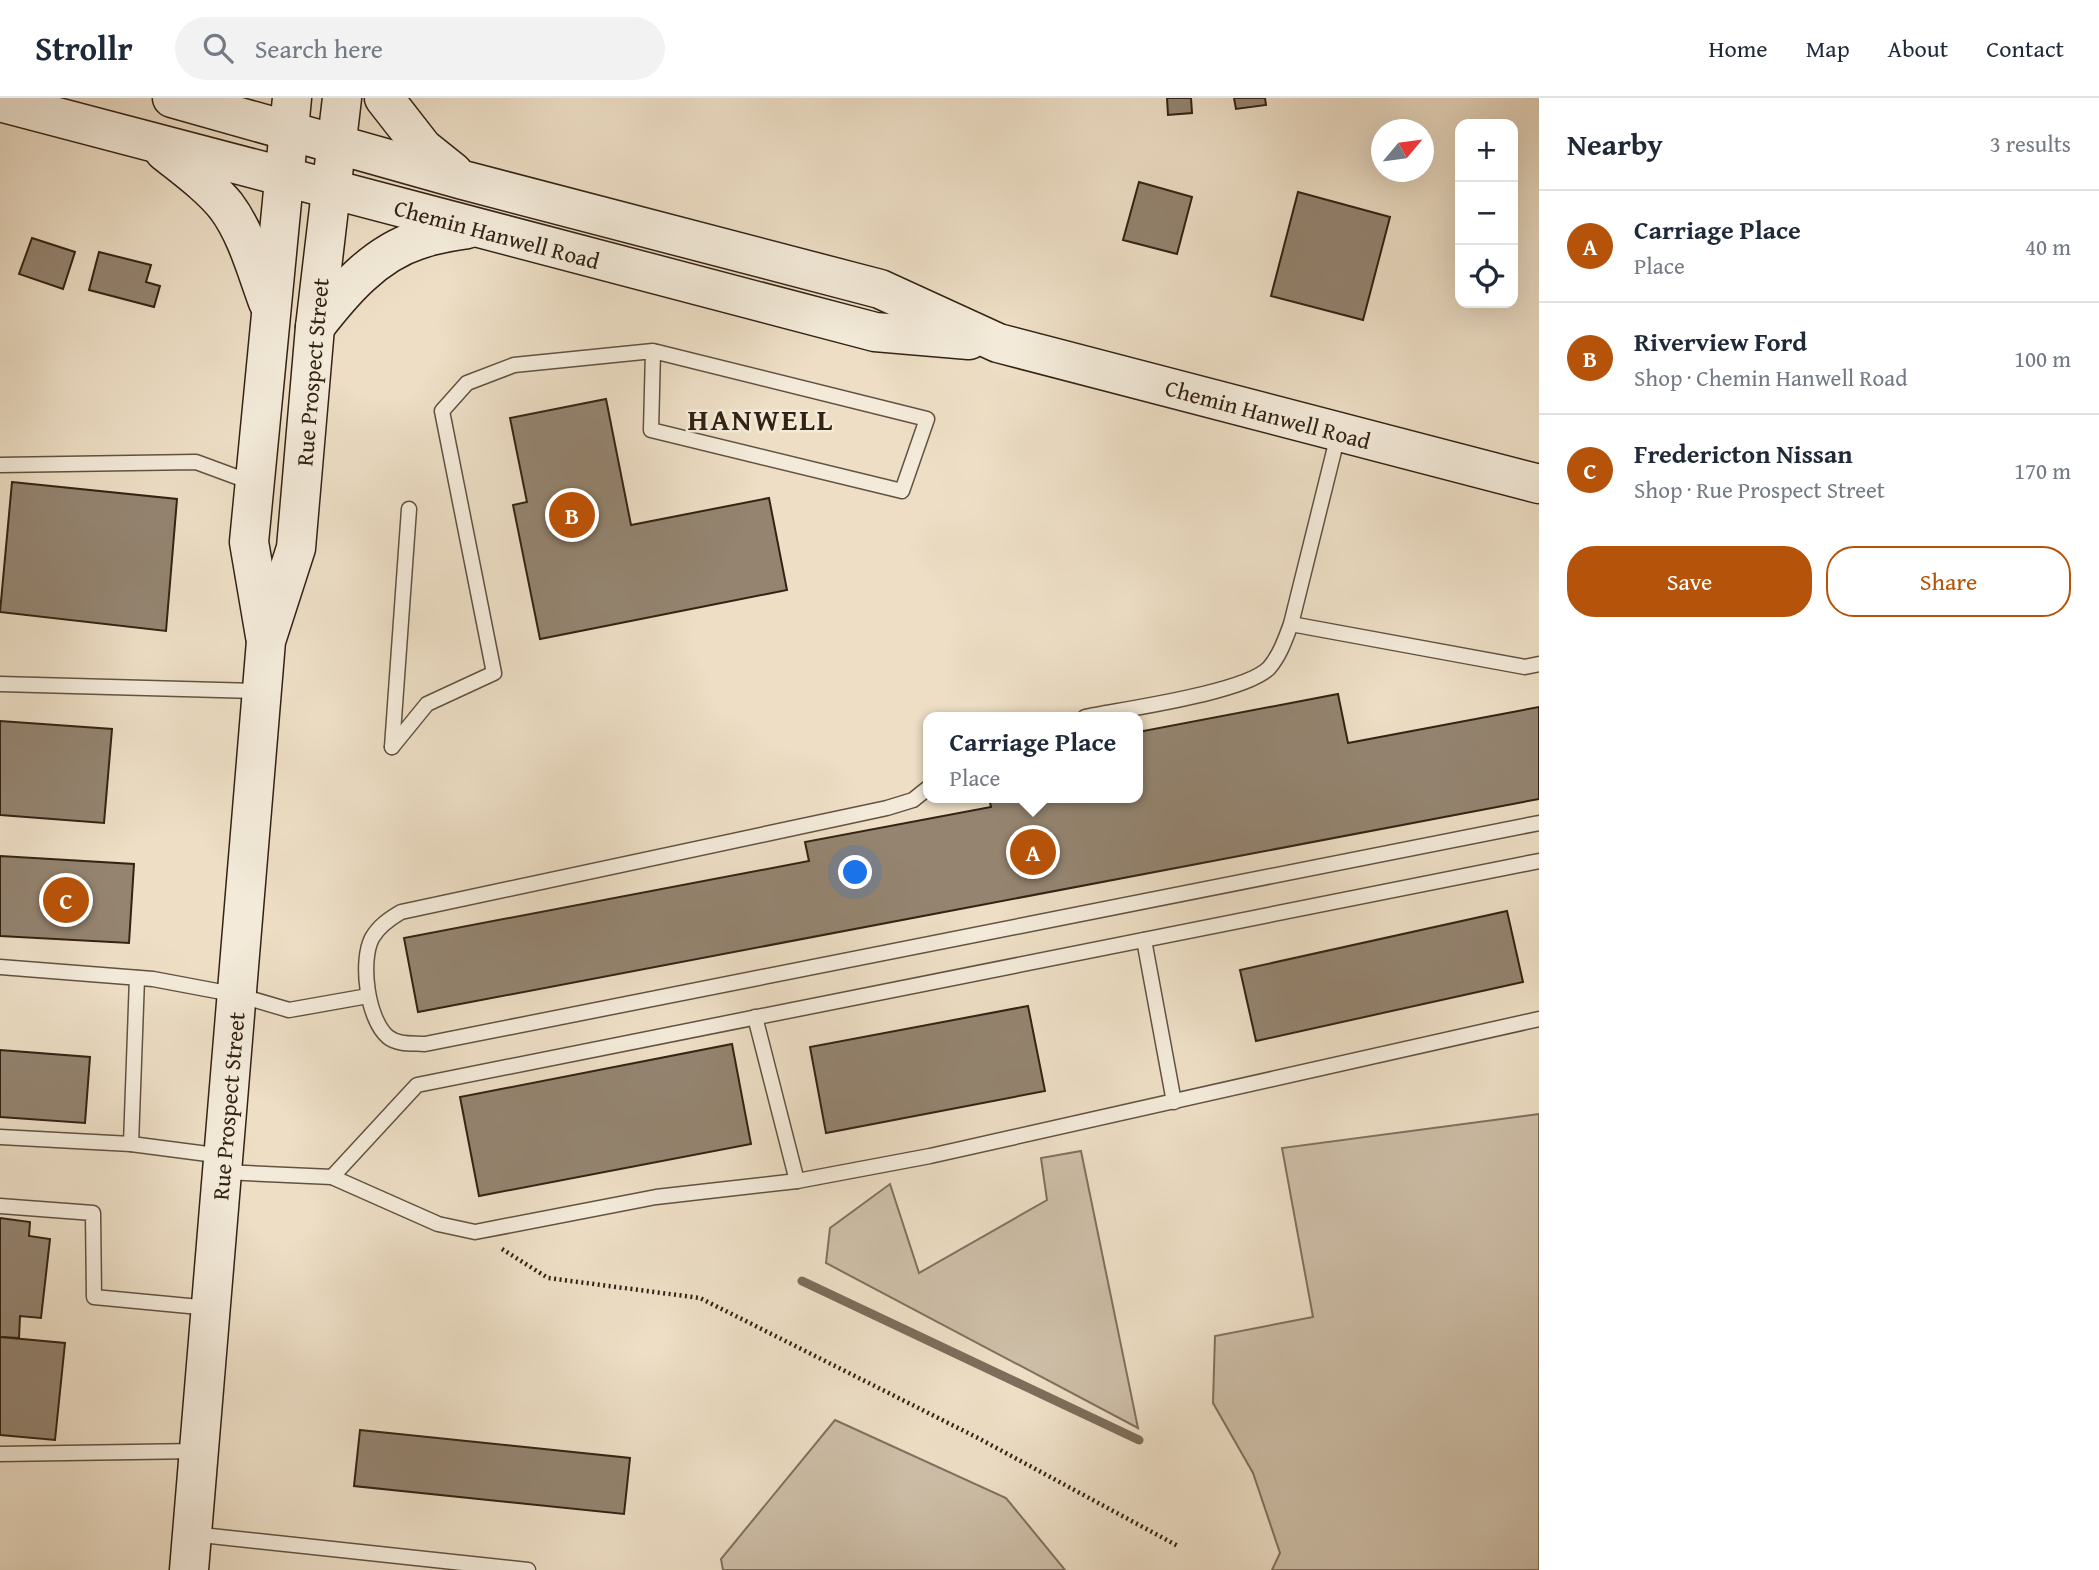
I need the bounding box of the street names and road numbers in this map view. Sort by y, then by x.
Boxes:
street label: Chemin Hanwell Road [391,191,604,277]
street label: Rue Prospect Street [287,277,337,467]
street label: Chemin Hanwell Road [1162,371,1375,457]
street label: Rue Prospect Street [203,1011,253,1201]

